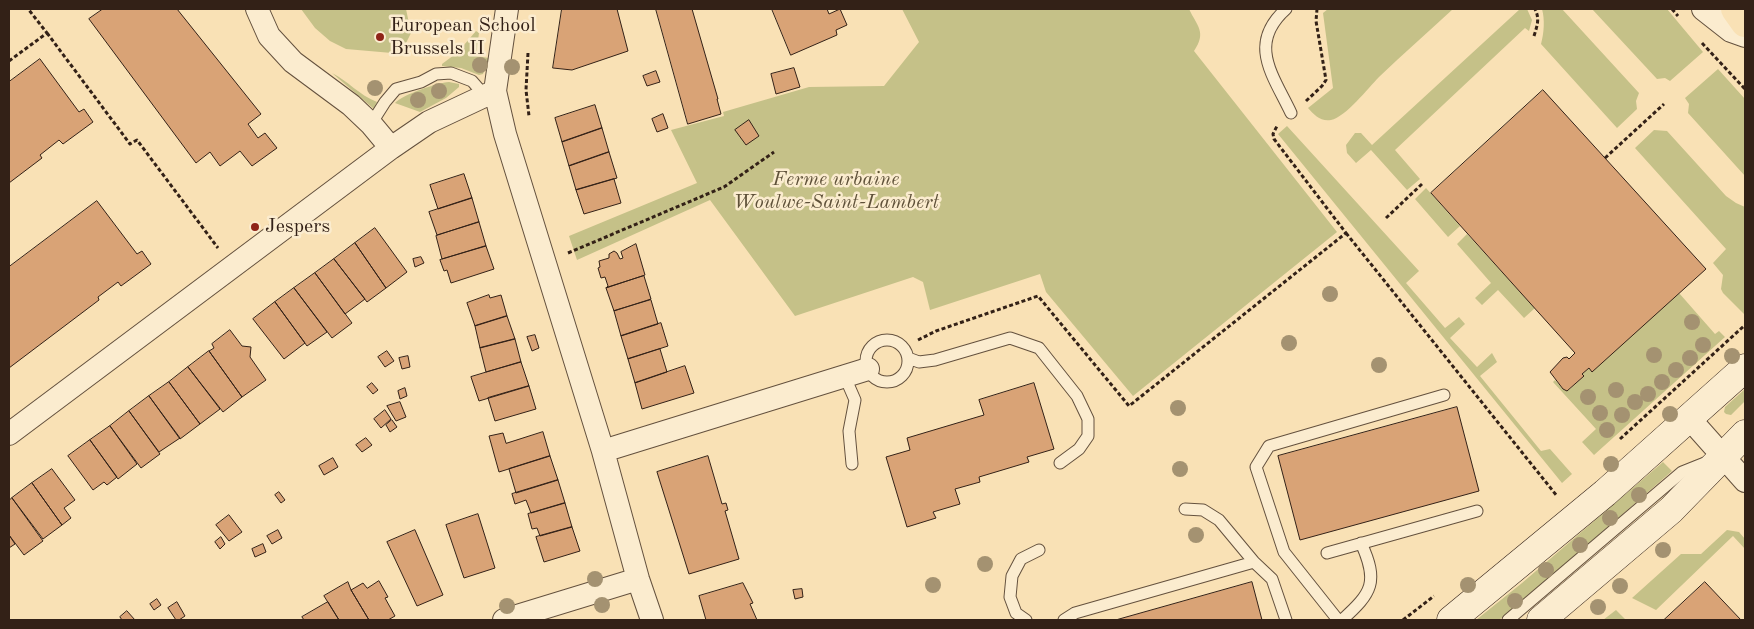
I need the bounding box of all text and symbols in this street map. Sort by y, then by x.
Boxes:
place label: European School Brussels II [390,14,536,61]
marker: European School Brussels II [374,31,386,43]
park label: Ferme urbaine Woulwe-Saint-Lambert [733,168,939,215]
place label: Jespers [265,215,330,239]
marker: Jespers [249,221,261,233]

